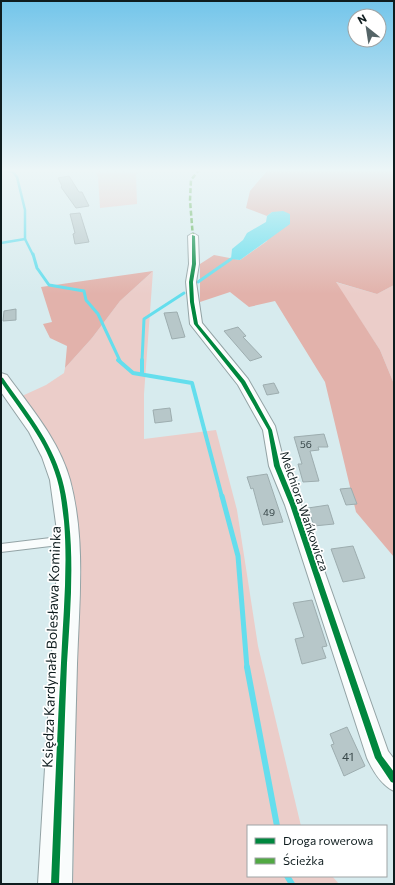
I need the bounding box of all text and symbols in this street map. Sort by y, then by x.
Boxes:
north arrow [347,8,387,48]
text: N [355,11,369,27]
house number: 56 [300,438,312,450]
street label: Melchiora Wańkowicza [278,449,332,573]
house number: 49 [263,506,275,518]
street label: Księdza Kardynała Bolesława Kominka [38,526,64,768]
house number: 41 [342,749,354,763]
legend [247,825,387,877]
text: Droga rowerowa [283,833,373,847]
text: Ścieżka [283,853,324,867]

